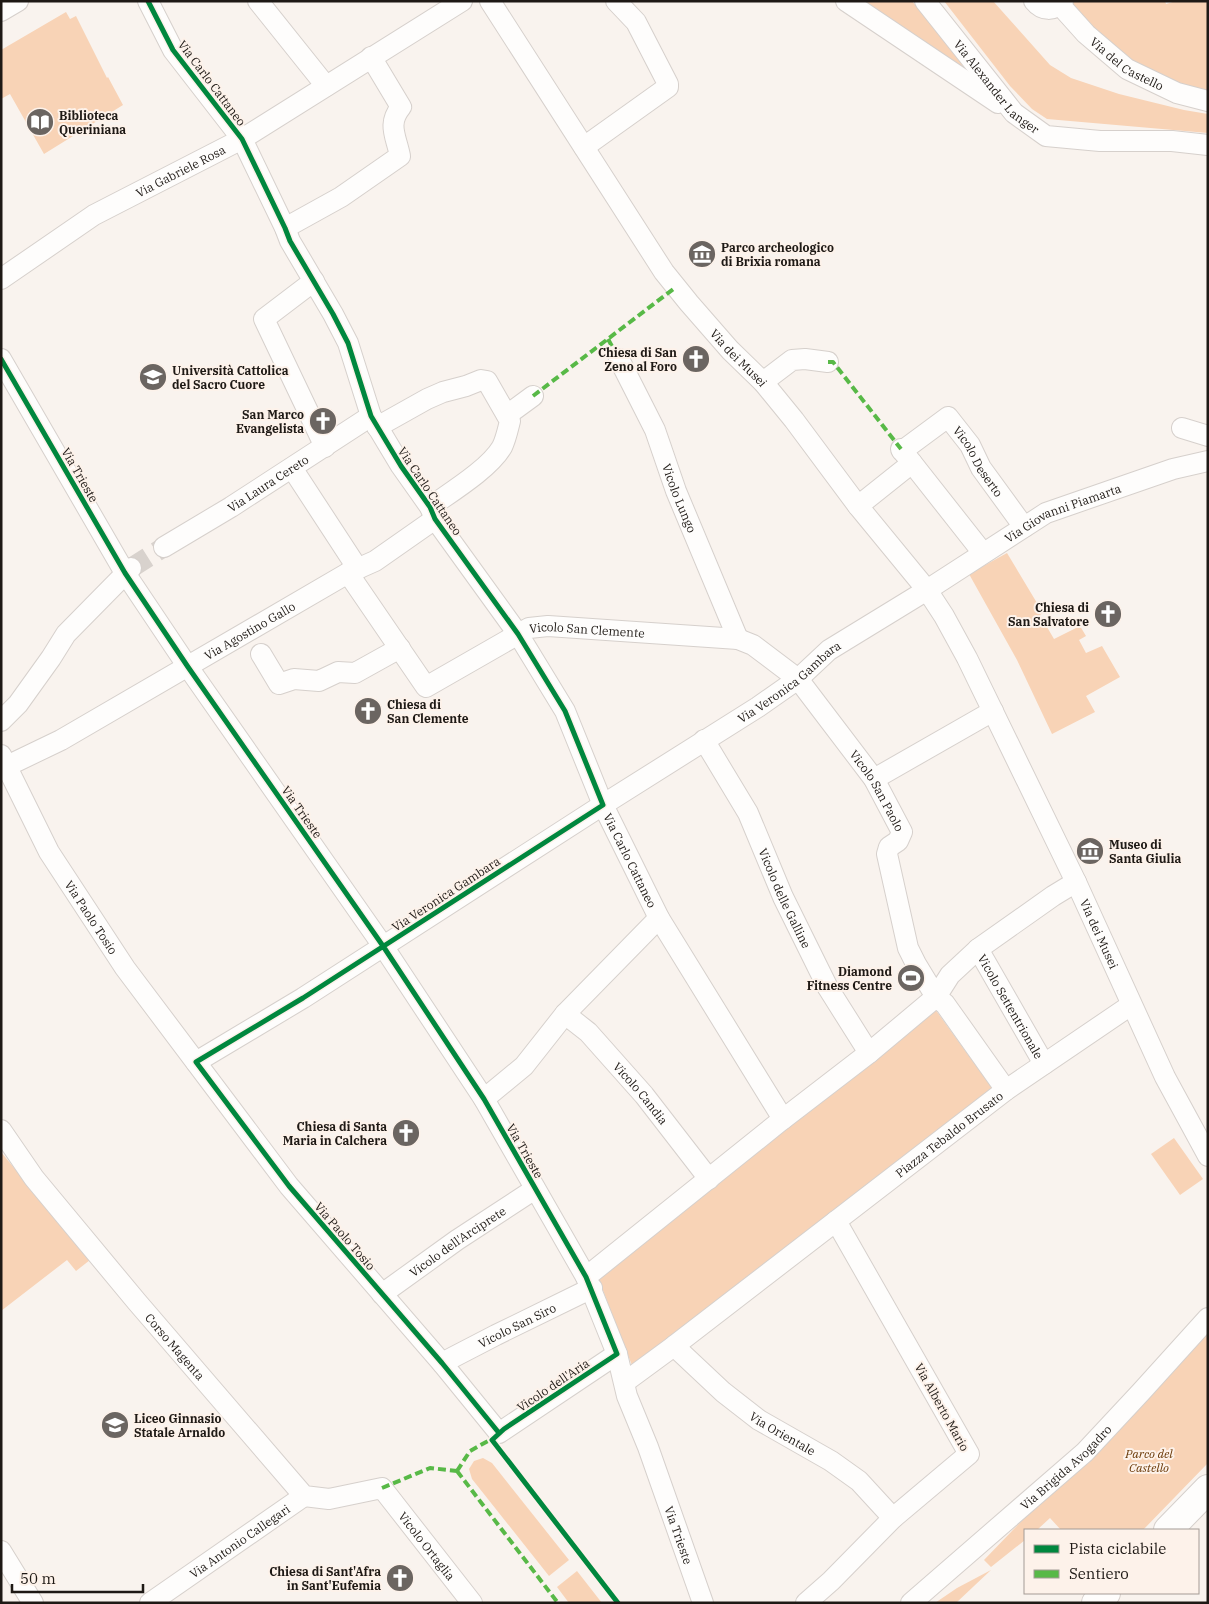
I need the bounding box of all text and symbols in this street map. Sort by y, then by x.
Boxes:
street label: Via del Castello [1087,34,1167,93]
street label: Via Carlo Cattaneo [175,37,249,129]
street label: Via Alexander Langer [951,37,1043,137]
library icon: Biblioteca Queriniana [25,107,55,137]
place label: Biblioteca Queriniana [59,108,126,137]
street label: Via Gabriele Rosa [133,141,228,200]
museum icon: Parco archeologico di Brixia romana [687,239,717,269]
place label: Parco archeologico di Brixia romana [721,240,834,269]
street label: Via dei Musei [707,326,771,390]
church icon: Chiesa di San Zeno al Foro [681,344,711,374]
place label: Chiesa di San Zeno al Foro [598,345,677,374]
school or university icon: Università Cattolica del Sacro Cuore [138,362,168,392]
place label: Università Cattolica del Sacro Cuore [172,363,289,392]
church icon: San Marco Evangelista [308,406,338,436]
place label: San Marco Evangelista [236,407,304,436]
street label: Vicolo Deserto [950,423,1007,500]
street label: Via Carlo Cattaneo [395,444,465,538]
street label: Via Trieste [58,445,102,505]
street label: Via Laura Cereto [225,451,311,515]
street label: Vicolo Lungo [660,462,700,535]
street label: Via Giovanni Piamarta [1002,480,1123,545]
street label: Via Agostino Gallo [201,598,298,663]
church icon: Chiesa di San Salvatore [1093,599,1123,629]
place label: Chiesa di San Salvatore [1008,600,1089,629]
street label: Vicolo San Clemente [529,618,645,640]
street label: Via Veronica Gambara [735,637,844,726]
church icon: Chiesa di San Clemente [353,696,383,726]
place label: Chiesa di San Clemente [387,697,469,726]
street label: Vicolo San Paolo [847,747,908,834]
street label: Via Trieste [279,783,325,841]
street label: Via Carlo Cattaneo [601,811,660,910]
museum icon: Museo di Santa Giulia [1075,836,1105,866]
place label: Museo di Santa Giulia [1109,837,1181,866]
street label: Vicolo delle Galline [756,846,814,950]
street label: Via Veronica Gambara [389,853,503,935]
street label: Via Paolo Tosio [62,877,121,957]
street label: Via dei Musei [1077,896,1122,971]
street label: Vicolo Settentrionale [975,951,1047,1061]
sports icon: Diamond Fitness Centre [896,963,926,993]
place label: Diamond Fitness Centre [807,964,892,993]
street label: Vicolo Candia [610,1059,672,1128]
street label: Piazza Tebaldo Brusato [892,1088,1006,1180]
church icon: Chiesa di Santa Maria in Calchera [391,1118,421,1148]
place label: Chiesa di Santa Maria in Calchera [283,1119,387,1148]
street label: Via Trieste [503,1121,547,1181]
street label: Via Paolo Tosio [311,1199,379,1273]
street label: Vicolo dell'Arciprete [406,1203,508,1280]
street label: Vicolo San Siro [476,1299,558,1350]
street label: Corso Magenta [142,1310,208,1383]
street label: Vicolo dell'Aria [514,1355,592,1415]
street label: Via Alberto Mario [912,1360,973,1454]
street label: Via Orientale [747,1408,818,1458]
school or university icon: Liceo Ginnasio Statale Arnaldo [100,1410,130,1440]
place label: Liceo Ginnasio Statale Arnaldo [134,1411,225,1440]
street label: Via Brigida Avogadro [1017,1421,1114,1512]
park label: Parco del Castello [1124,1446,1173,1475]
street label: Via Antonio Callegari [186,1501,293,1581]
street label: Via Trieste [662,1504,696,1566]
street label: Vicolo Ortaglia [396,1508,459,1583]
legend [1024,1529,1199,1594]
text: Pista ciclabile [1069,1539,1166,1558]
scale bar [12,1562,144,1594]
church icon: Chiesa di Sant'Afra in Sant'Eufemia [385,1563,415,1593]
place label: Chiesa di Sant'Afra in Sant'Eufemia [269,1564,381,1593]
text: Sentiero [1069,1564,1129,1583]
text: 50 m [20,1569,56,1588]

